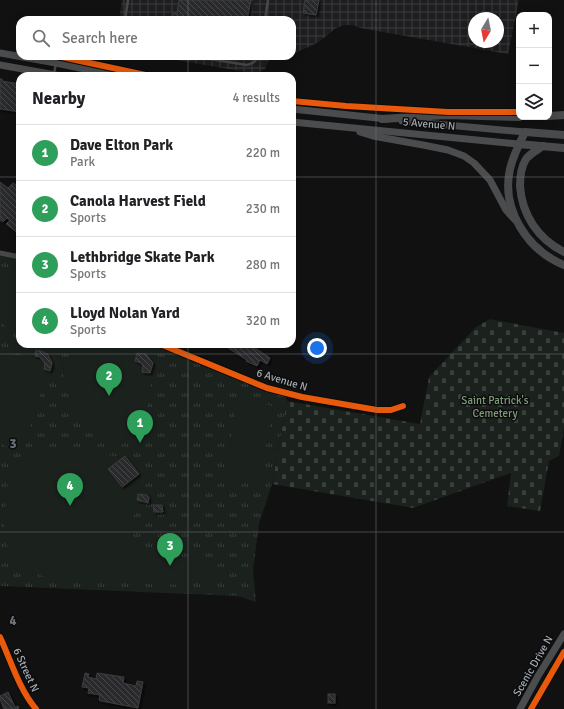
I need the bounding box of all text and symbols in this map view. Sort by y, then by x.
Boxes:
north arrow [468,12,504,48]
map controls [516,12,552,120]
button: + [516,12,552,48]
search box [16,16,296,60]
icon: search [30,27,52,49]
text: Search here [62,29,138,47]
button: − [516,48,552,84]
button: layers [516,84,552,120]
text: Nearby [32,88,85,109]
text: 4 results [232,90,280,106]
street label: 5 Avenue N [402,115,456,133]
text: Dave Elton Park [70,136,173,154]
text: 1 [41,145,49,161]
text: 220 m [246,145,280,161]
text: Park [70,154,95,170]
text: Canola Harvest Field [70,192,206,210]
text: 2 [41,201,49,217]
text: 230 m [246,201,280,217]
text: Sports [70,210,106,226]
text: Lethbridge Skate Park [70,248,215,266]
text: 3 [41,257,49,273]
text: 280 m [246,257,280,273]
text: Sports [70,266,106,282]
text: Lloyd Nolan Yard [70,304,180,322]
text: 4 [41,313,49,329]
text: 320 m [246,313,280,329]
text: Sports [70,322,106,338]
your location [307,338,327,358]
pin: 2 [96,363,122,396]
street label: 6 Avenue N [255,366,309,394]
park label: Saint Patrick's Cemetery [461,394,529,420]
pin: 1 [127,410,153,443]
text: 3 [9,436,17,452]
pin: 4 [57,473,83,506]
pin: 3 [157,533,183,566]
text: 4 [9,613,17,629]
street label: Scenic Drive N [510,633,556,699]
street label: 6 Street N [10,646,42,694]

